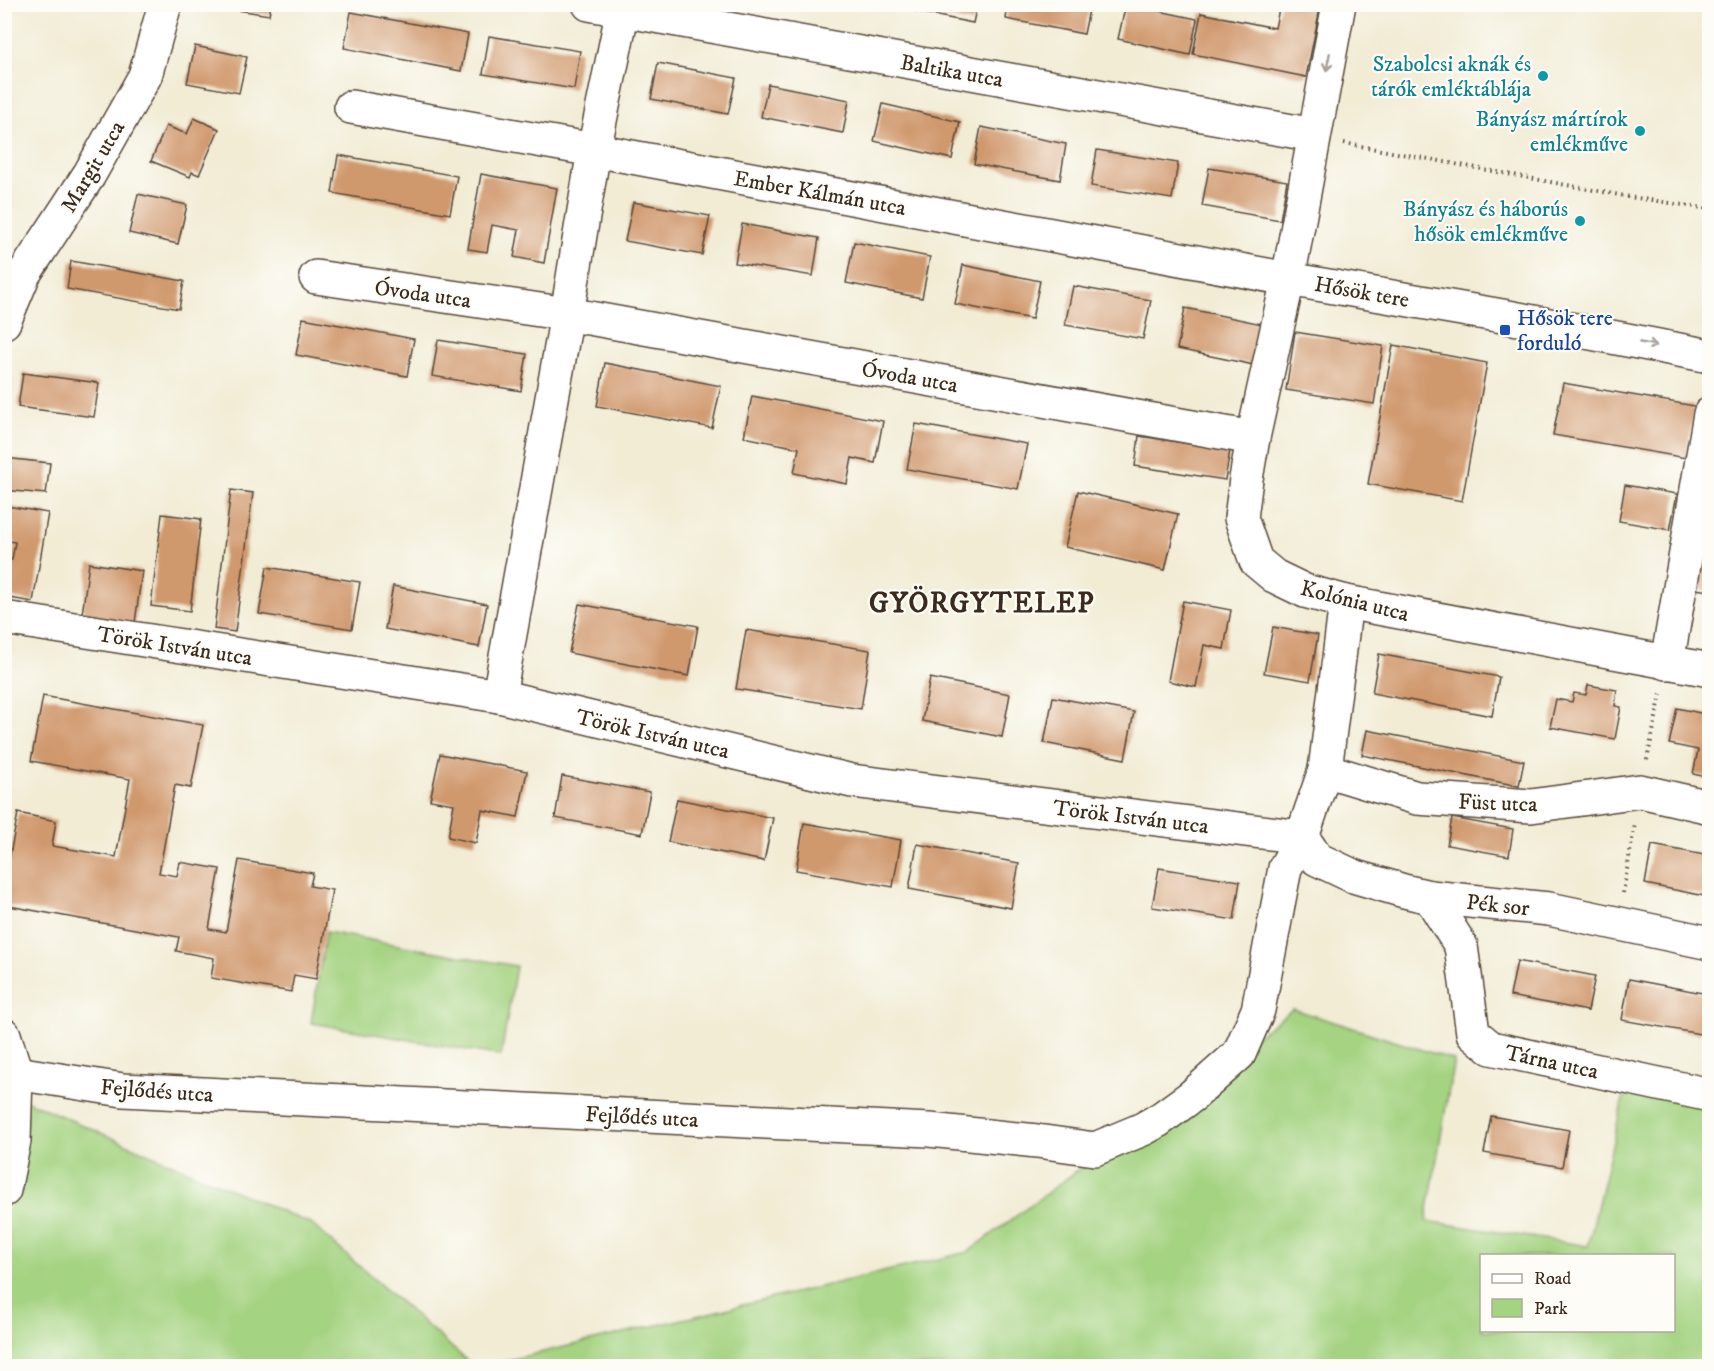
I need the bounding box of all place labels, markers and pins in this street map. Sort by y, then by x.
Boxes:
place label: Szabolcsi aknák és tárók emléktáblája [1371,51,1532,103]
marker: Szabolcsi aknák és tárók emléktáblája [1536,69,1550,83]
place label: Bányász mártírok emlékműve [1476,106,1628,158]
marker: Bányász mártírok emlékműve [1633,124,1647,138]
place label: Bányász és háborús hősök emlékműve [1403,196,1568,248]
marker: Bányász és háborús hősök emlékműve [1573,214,1587,228]
place label: Hősök tere forduló [1517,305,1613,357]
marker: Hősök tere forduló [1498,323,1512,337]

